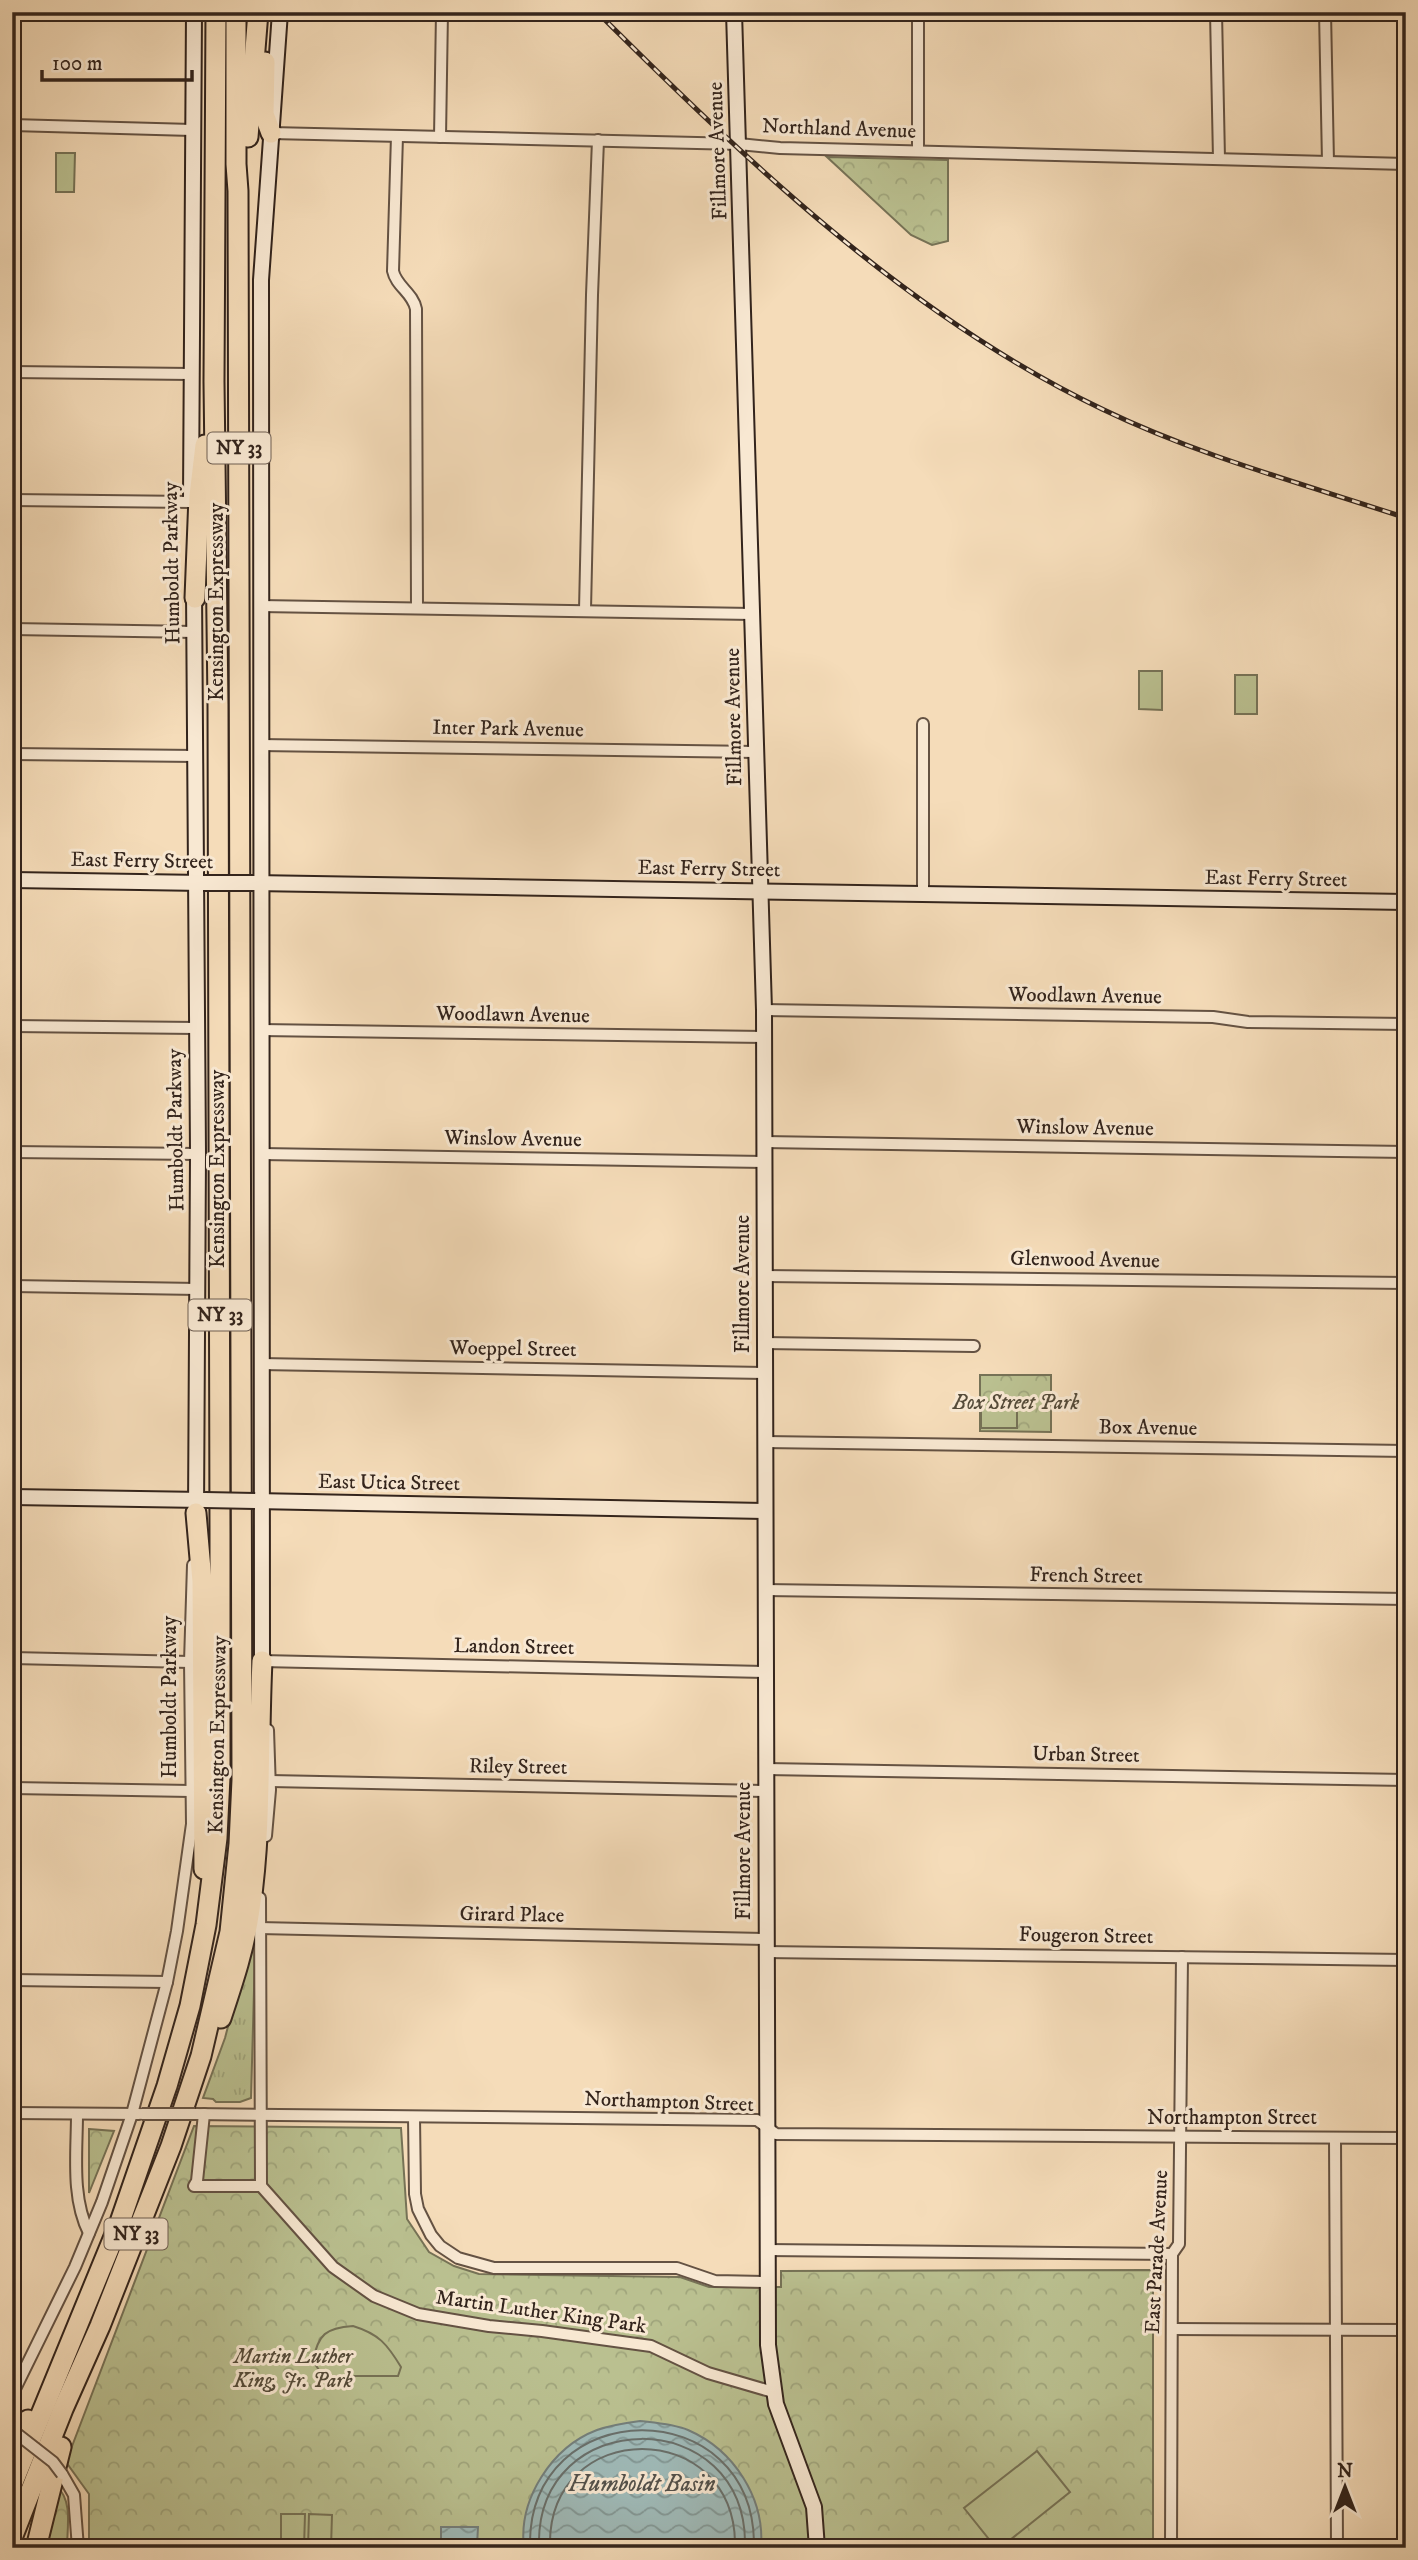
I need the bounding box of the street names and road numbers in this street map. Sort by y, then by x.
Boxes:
street label: Fillmore Avenue [703,81,733,221]
street label: Northland Avenue [762,113,917,145]
road number: NY 33 [208,432,270,463]
street label: Humboldt Parkway [158,480,186,644]
street label: Kensington Expressway [204,502,230,701]
street label: Fillmore Avenue [720,647,748,786]
street label: Inter Park Avenue [432,715,584,743]
street label: East Ferry Street [70,847,214,875]
street label: East Ferry Street [637,855,781,883]
street label: East Ferry Street [1204,865,1348,893]
street label: Woodlawn Avenue [1007,982,1162,1010]
street label: Woodlawn Avenue [435,1001,590,1029]
street label: Humboldt Parkway [162,1047,190,1211]
street label: Kensington Expressway [205,1069,231,1268]
street label: Winslow Avenue [1015,1114,1154,1142]
street label: Winslow Avenue [443,1125,582,1153]
street label: Fillmore Avenue [730,1215,756,1353]
street label: Glenwood Avenue [1010,1246,1160,1274]
road number: NY 33 [188,1300,252,1330]
street label: Woeppel Street [448,1335,577,1363]
street label: Box Avenue [1098,1414,1198,1442]
street label: East Utica Street [318,1469,461,1497]
street label: French Street [1029,1562,1143,1590]
street label: Humboldt Parkway [157,1615,183,1778]
street label: Landon Street [453,1633,575,1661]
street label: Kensington Expressway [203,1634,233,1835]
street label: Urban Street [1032,1741,1140,1769]
street label: Riley Street [469,1753,568,1781]
street label: Fillmore Avenue [731,1782,757,1920]
street label: Girard Place [459,1901,565,1929]
street label: Fougeron Street [1018,1922,1154,1950]
street label: Northampton Street [584,2086,755,2118]
street label: Northampton Street [1147,2105,1317,2131]
street label: East Parade Avenue [1140,2169,1174,2335]
road number: NY 33 [104,2218,168,2250]
street label: Martin Luther King Park [434,2284,649,2340]

